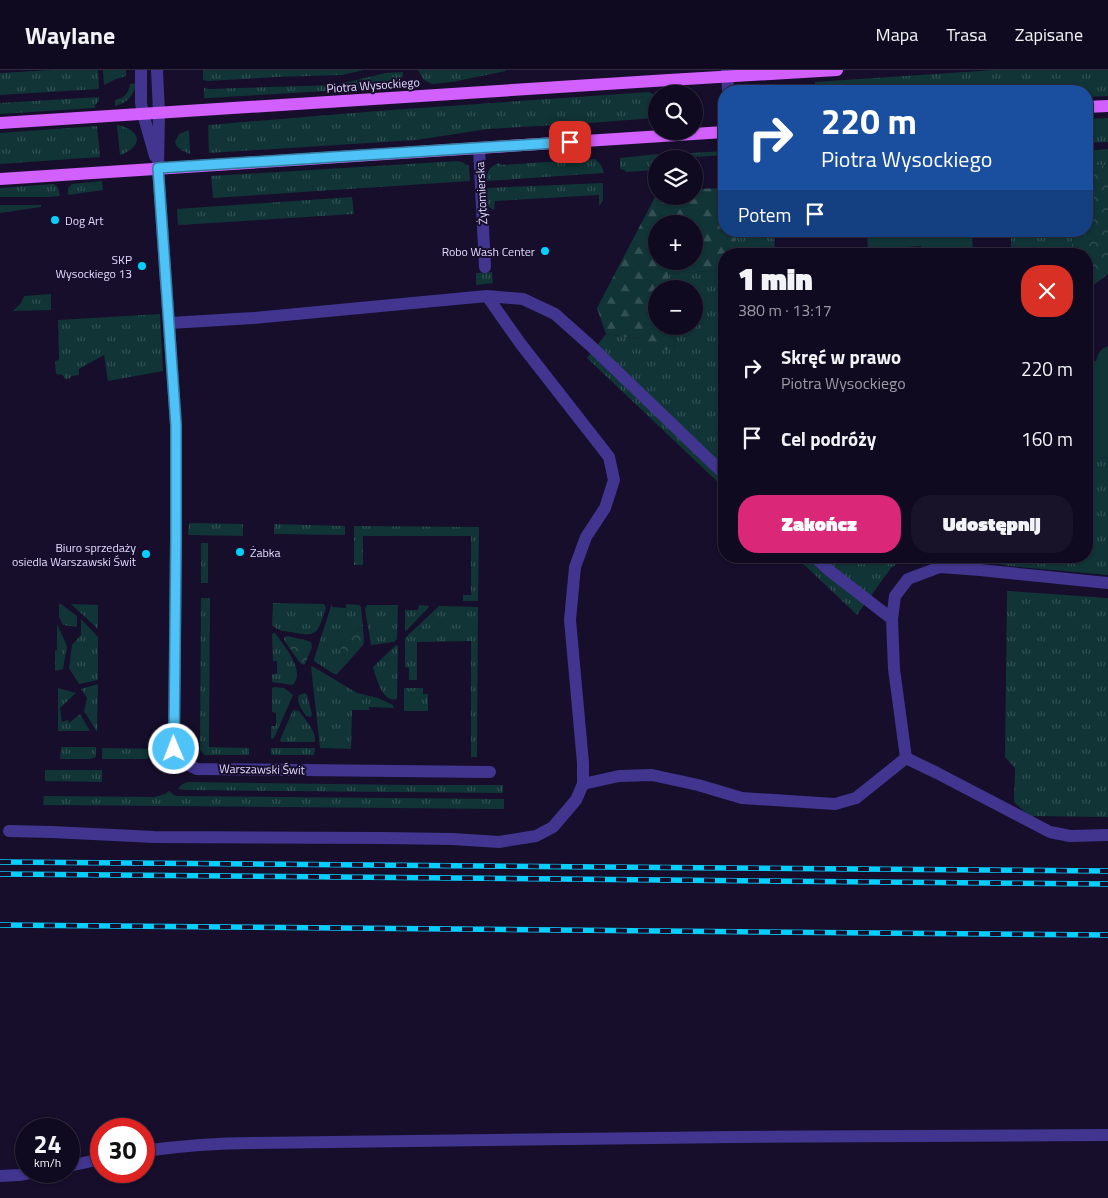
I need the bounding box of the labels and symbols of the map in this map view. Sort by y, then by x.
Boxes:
street label: Piotra Wysockiego [326,72,420,98]
pin [549,121,591,163]
street label: Żytomierska [470,161,492,225]
place label: Dog Art [65,211,104,230]
marker: Dog Art [49,214,61,226]
place label: Robo Wash Center [442,242,535,261]
marker: Robo Wash Center [539,245,551,257]
place label: SKP Wysockiego 13 [55,250,132,283]
marker: SKP Wysockiego 13 [136,260,148,272]
place label: Biuro sprzedaży osiedla Warszawski Świt [12,538,137,571]
place label: Żabka [250,543,280,562]
marker: Żabka [234,546,246,558]
marker: Biuro sprzedaży osiedla Warszawski Świt [140,548,152,560]
position arrow [147,722,199,774]
street label: Warszawski Świt [219,759,306,779]
speed limit sign: 30 [90,1118,155,1183]

